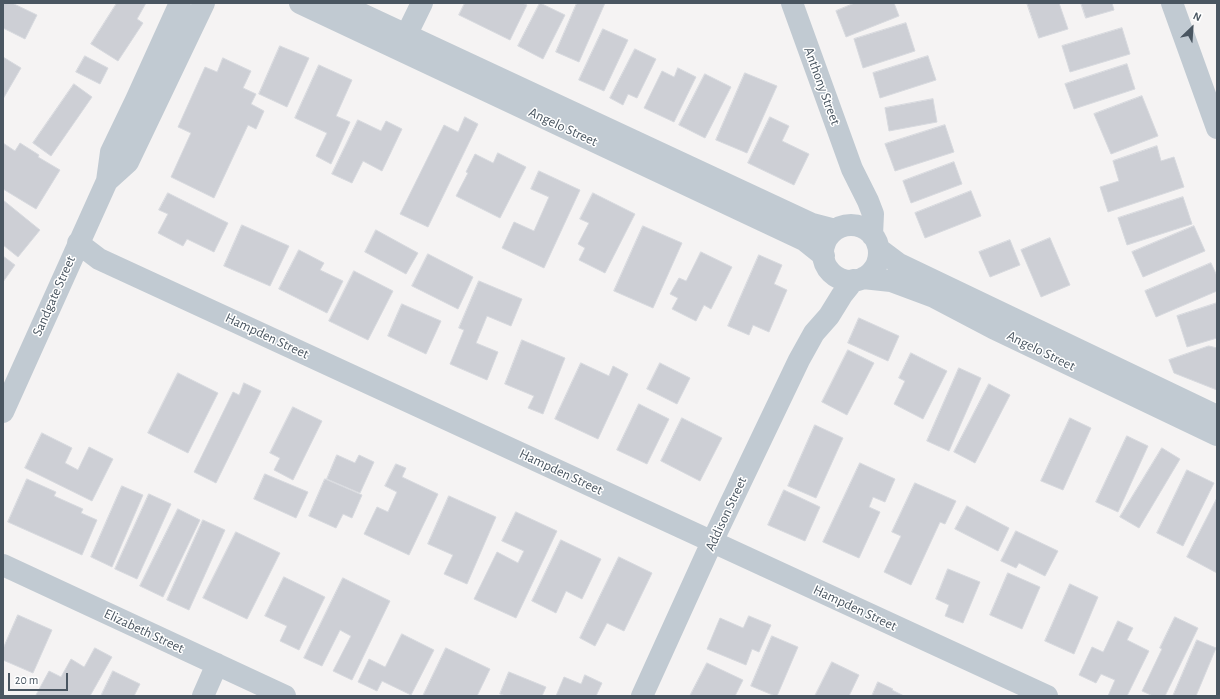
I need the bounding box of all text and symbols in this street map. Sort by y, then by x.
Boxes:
north arrow [1172,8,1212,48]
text: N [1191,10,1203,23]
street label: Anthony Street [800,45,844,127]
street label: Angelo Street [526,104,600,150]
street label: Sandgate Street [29,253,79,339]
street label: Hampden Street [223,309,311,363]
street label: Angelo Street [1004,327,1078,375]
street label: Hampden Street [517,445,605,499]
street label: Addison Street [701,474,751,554]
street label: Hampden Street [811,581,899,635]
street label: Elizabeth Street [101,605,187,657]
scale bar [10,665,70,691]
text: 20 m [15,674,38,686]

